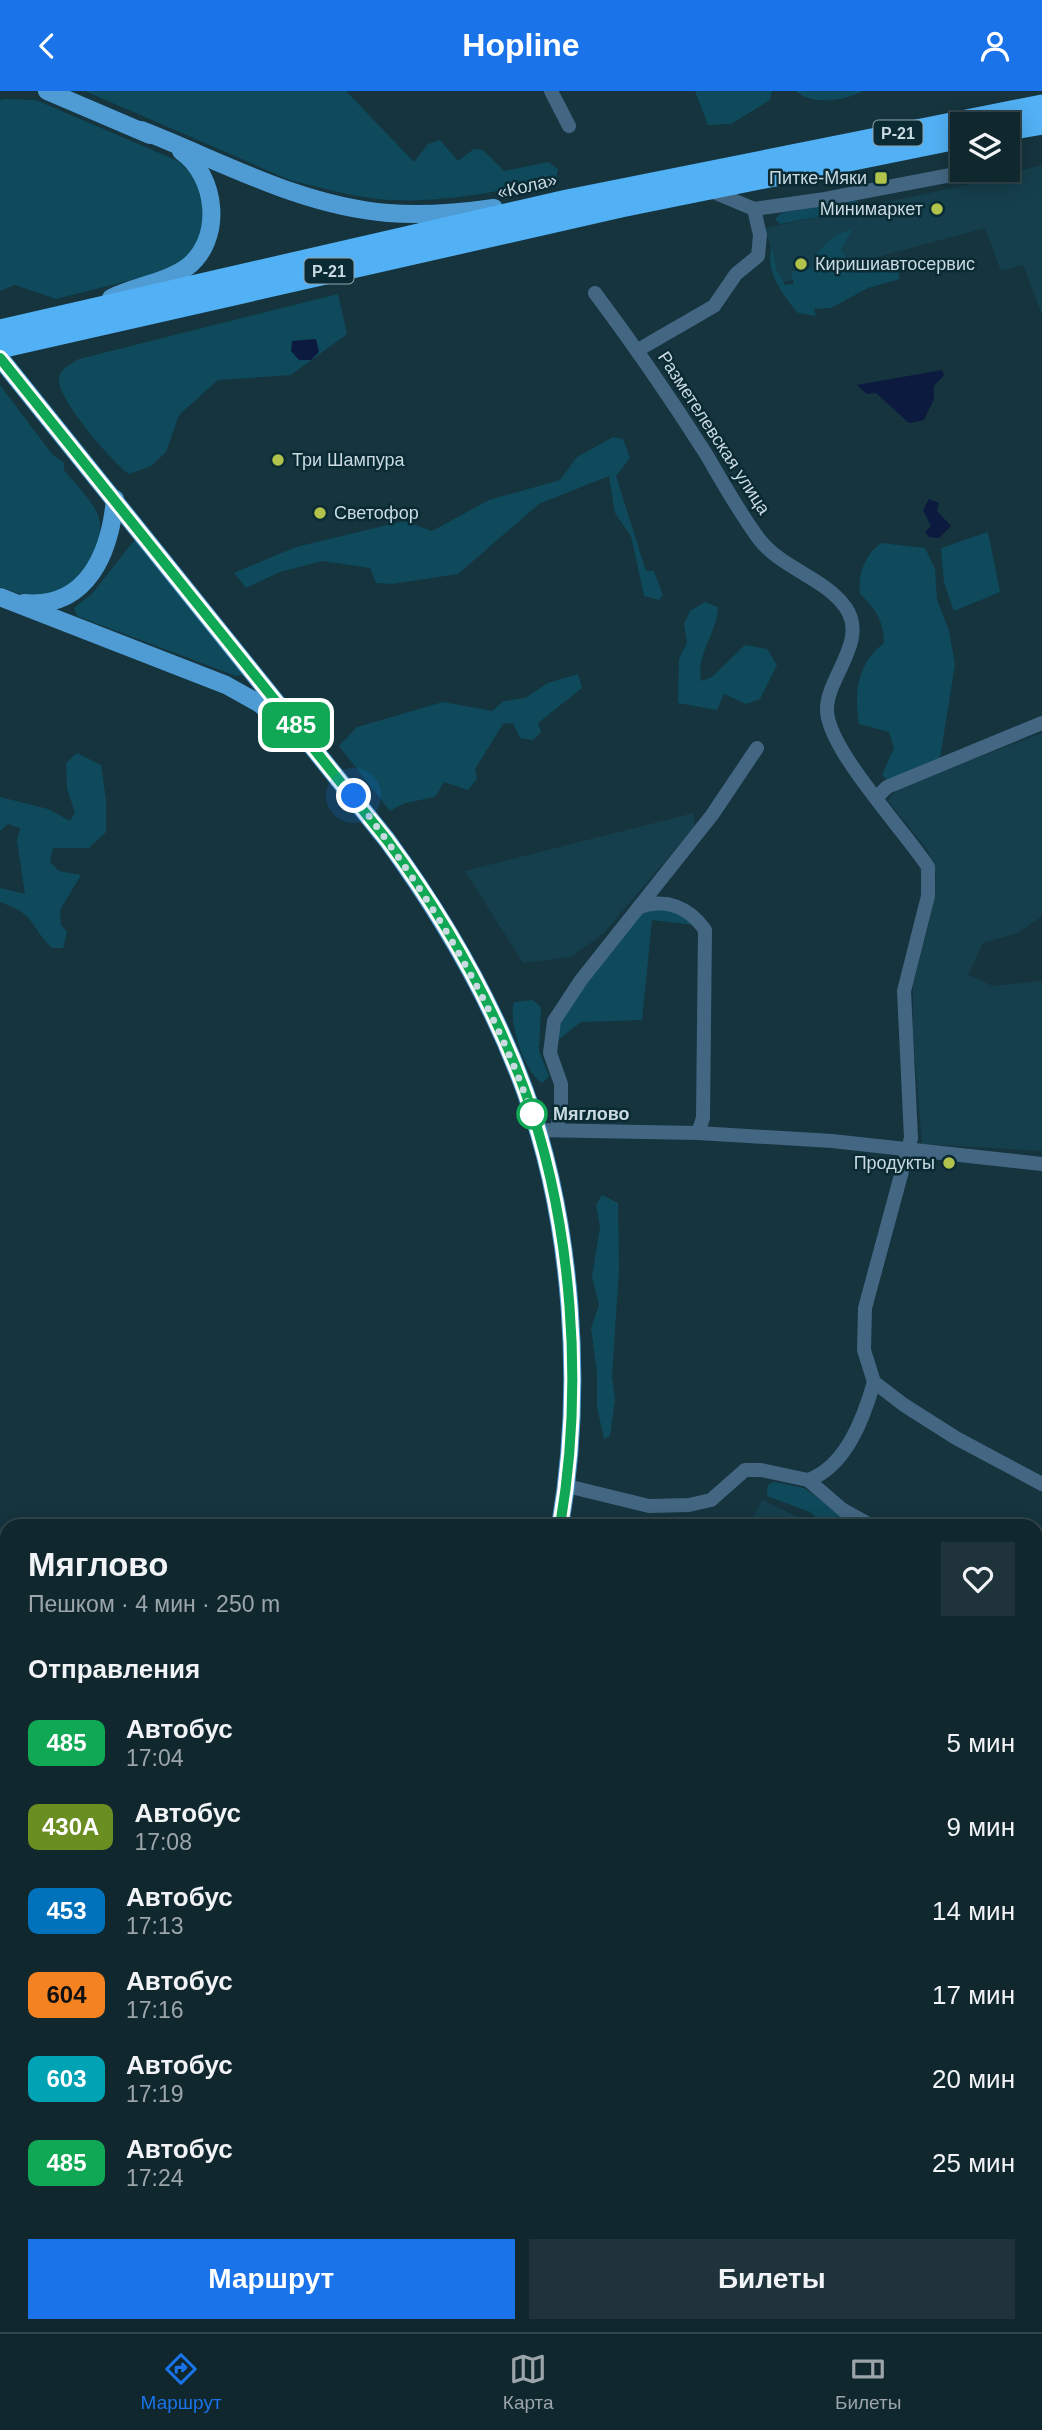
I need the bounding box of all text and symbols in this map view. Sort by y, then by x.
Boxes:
icon: back [28,27,66,65]
text: Hopline [462,27,580,63]
icon: person [976,27,1014,65]
map controls [950,112,1020,182]
button: layers [950,112,1020,182]
road number: Р-21 [874,121,922,145]
place label: Питке-Мяки [769,168,867,188]
street label: «Кола» [495,169,559,203]
marker: Питке-Мяки [873,170,889,186]
place label: Минимаркет [820,199,923,219]
marker: Минимаркет [929,201,945,217]
place label: Киришиавтосервис [815,254,975,274]
marker: Киришиавтосервис [793,256,809,272]
road number: Р-21 [304,259,354,283]
street label: Разметелевская улица [654,348,775,519]
place label: Три Шампура [292,450,405,470]
marker: Три Шампура [270,452,286,468]
place label: Светофор [334,503,419,523]
marker: Светофор [312,505,328,521]
line badge: 485 [256,702,336,748]
text: 485 [276,711,316,738]
your location [336,778,371,813]
marker: Мяглово [517,1099,547,1129]
place label: Мяглово [553,1104,630,1124]
place label: Продукты [854,1153,935,1173]
marker: Продукты [941,1155,957,1171]
button: heart [941,1542,1015,1616]
text: Мяглово [28,1546,168,1583]
text: Пешком · 4 мин · 250 m [28,1591,280,1617]
text: Отправления [28,1654,200,1684]
text: Автобус [126,1714,233,1744]
text: 5 мин [947,1728,1015,1758]
text: 485 [46,1729,87,1756]
text: 17:04 [126,1745,184,1771]
text: Автобус [134,1798,241,1828]
text: 9 мин [947,1812,1015,1842]
text: 430А [42,1813,99,1840]
text: 17:08 [134,1829,192,1855]
text: Автобус [126,1882,233,1912]
text: 14 мин [932,1896,1015,1926]
text: 453 [46,1897,87,1924]
text: 17:13 [126,1913,184,1939]
text: Автобус [126,1966,233,1996]
text: 17 мин [932,1980,1015,2010]
text: 604 [46,1981,87,2008]
text: 17:16 [126,1997,184,2023]
text: Автобус [126,2050,233,2080]
text: 20 мин [932,2064,1015,2094]
text: 603 [46,2065,87,2092]
text: 17:19 [126,2081,184,2107]
text: Автобус [126,2134,233,2164]
text: 25 мин [932,2148,1015,2178]
text: 485 [46,2149,87,2176]
text: 17:24 [126,2165,184,2191]
button: Маршрут [28,2239,515,2319]
button: Билеты [529,2239,1015,2319]
tab: Маршрут [141,2350,222,2414]
tab: Карта [503,2350,554,2414]
tab: Билеты [835,2350,901,2414]

